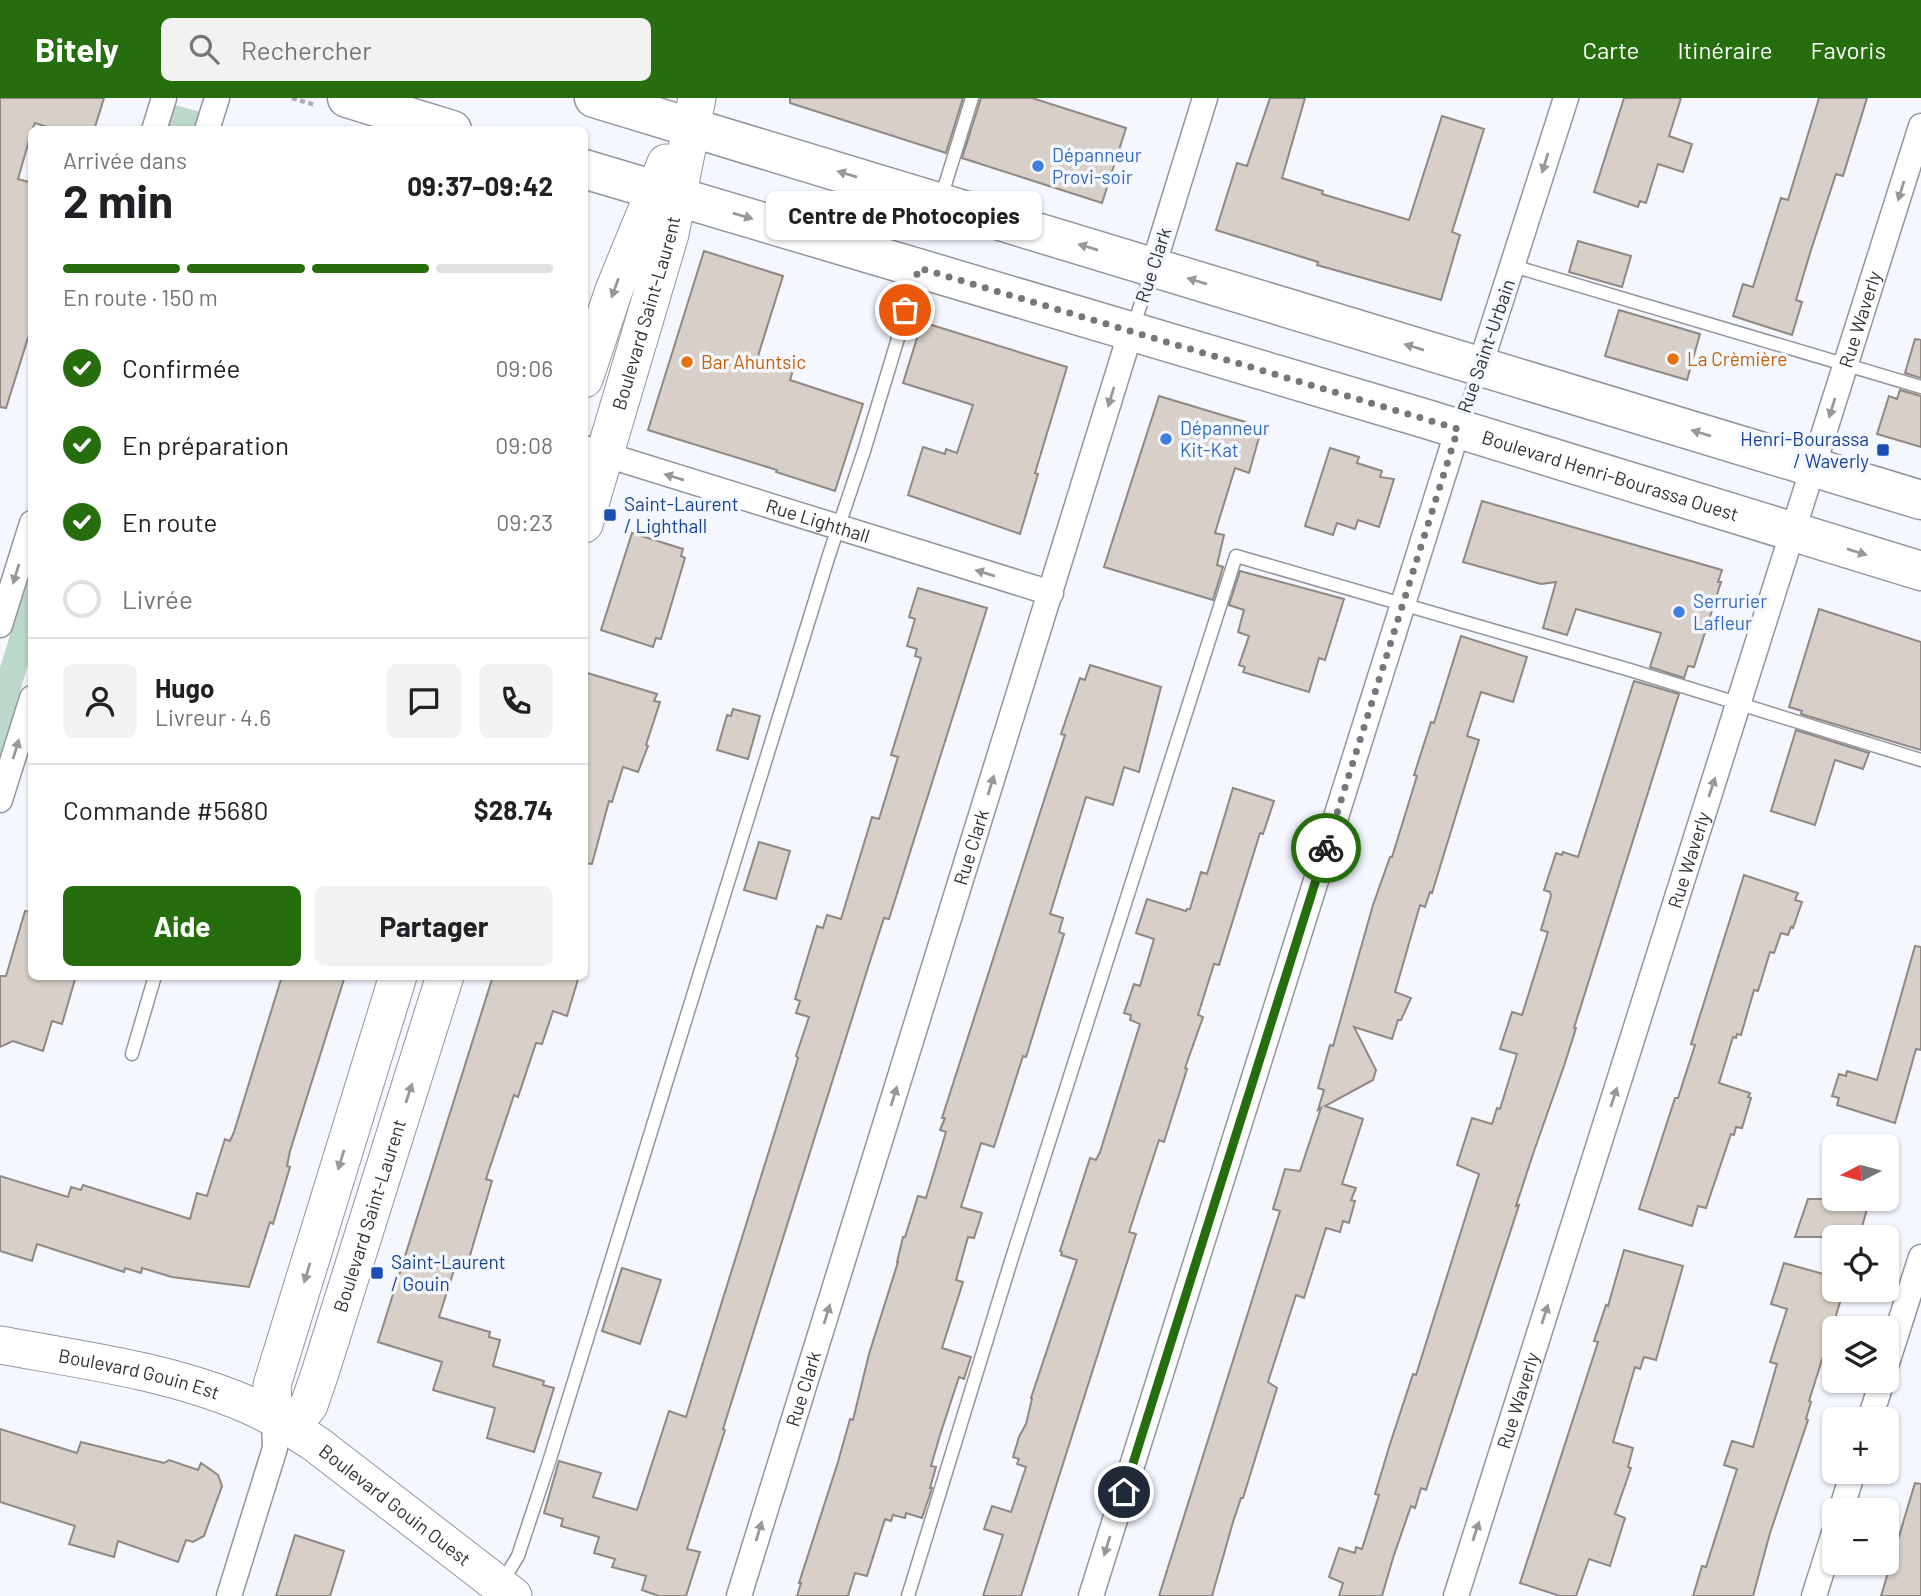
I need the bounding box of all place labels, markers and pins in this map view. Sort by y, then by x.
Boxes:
place label: Dépanneur Provi-soir [1052,143,1142,188]
marker: Dépanneur Provi-soir [1030,158,1046,174]
callout: Centre de Photocopies [767,191,1043,240]
pin [875,280,935,340]
place label: La Crèmière [1687,347,1787,370]
place label: Bar Ahuntsic [701,350,806,373]
marker: La Crèmière [1665,351,1681,367]
marker: Bar Ahuntsic [679,354,695,370]
place label: Dépanneur Kit-Kat [1180,416,1270,461]
place label: Henri-Bourassa / Waverly [1740,427,1869,472]
marker: Dépanneur Kit-Kat [1158,431,1174,447]
marker: Henri-Bourassa / Waverly [1875,442,1891,458]
place label: Saint-Laurent / Lighthall [624,492,739,537]
marker: Saint-Laurent / Lighthall [602,507,618,523]
place label: Serrurier Lafleur [1693,589,1767,634]
marker: Serrurier Lafleur [1671,604,1687,620]
place label: Saint-Laurent / Gouin [391,1250,506,1295]
marker: Saint-Laurent / Gouin [369,1265,385,1281]
pin [1094,1462,1154,1522]

